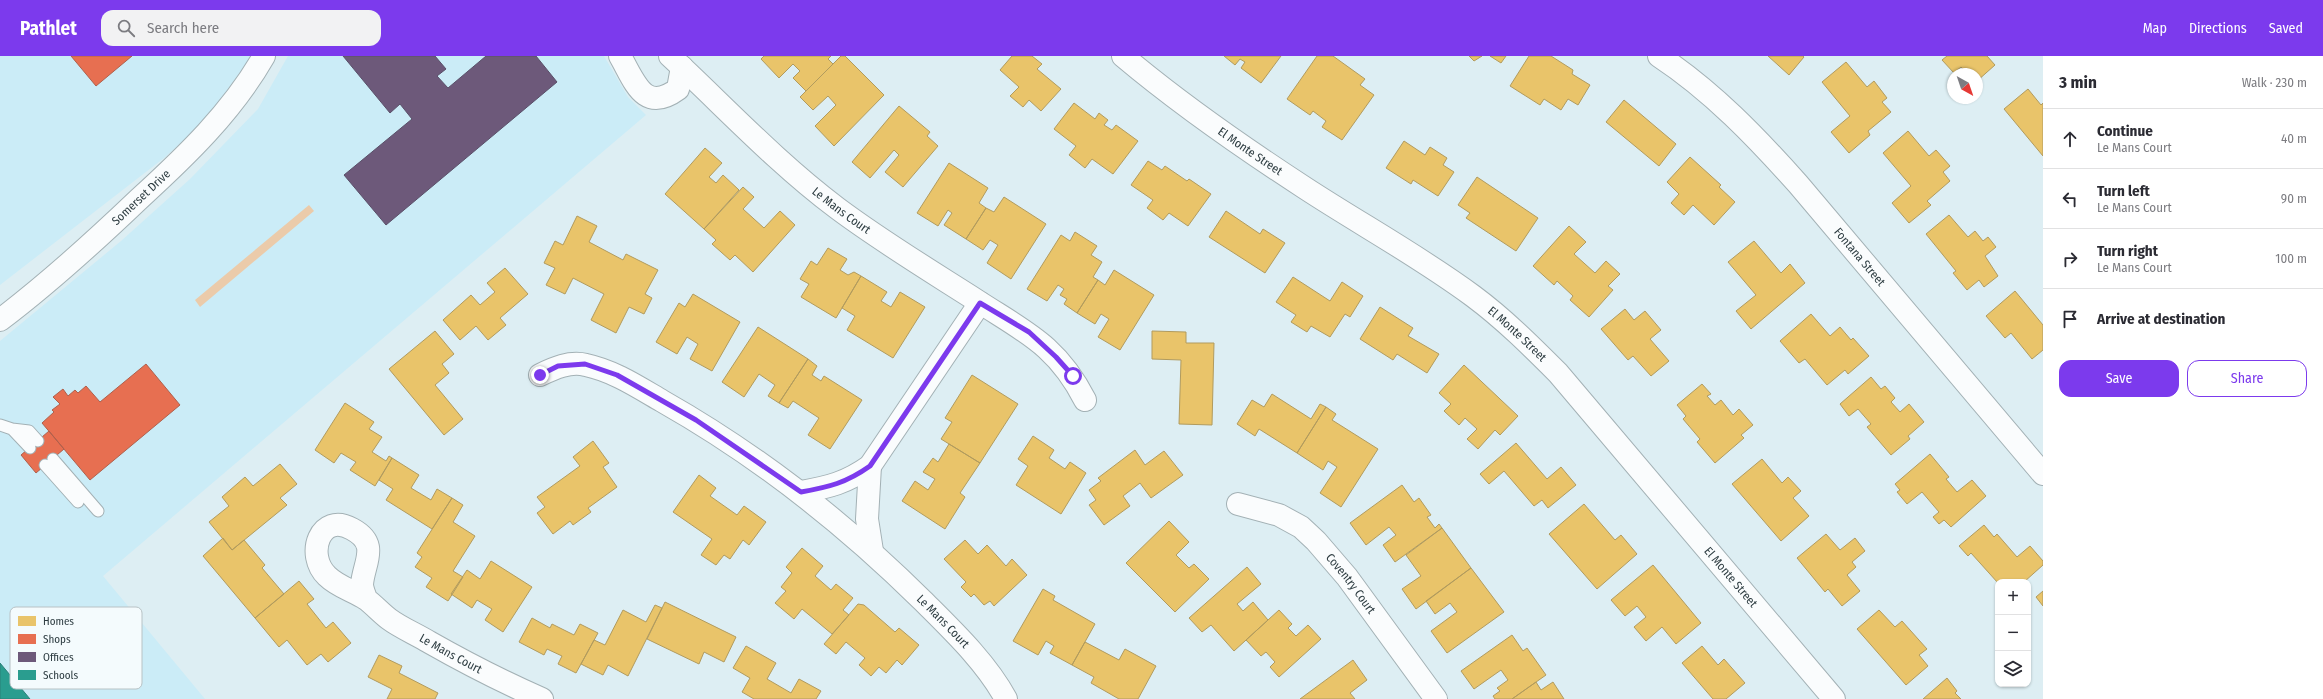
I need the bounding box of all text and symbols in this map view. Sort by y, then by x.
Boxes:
search box [101,10,381,46]
text: Pathlet [20,17,77,40]
icon: search [115,17,137,39]
text: Search here [147,19,219,37]
text: Map [2143,20,2167,37]
text: Directions [2189,20,2247,37]
text: Saved [2269,20,2303,37]
north arrow [1947,68,1983,104]
text: 3 min [2059,72,2097,93]
text: Walk · 230 m [2242,75,2307,90]
text: Continue [2097,122,2153,140]
street label: El Monte Street [1215,124,1285,178]
icon: ahead [2059,128,2081,150]
text: 40 m [2281,131,2307,146]
text: Le Mans Court [2097,140,2172,155]
street label: Somerset Drive [109,167,173,228]
text: Turn left [2097,182,2150,200]
street label: Le Mans Court [809,184,873,237]
icon: left [2059,188,2081,210]
text: 90 m [2281,191,2307,206]
text: Le Mans Court [2097,200,2172,215]
street label: Fontana Street [1831,225,1888,289]
text: Turn right [2097,242,2158,260]
icon: right [2059,248,2081,270]
text: 100 m [2275,251,2307,266]
text: Le Mans Court [2097,260,2172,275]
street label: El Monte Street [1485,303,1549,365]
icon: arrive [2059,308,2081,330]
text: Arrive at destination [2097,310,2225,328]
button: Save [2059,360,2179,397]
button: Share [2187,360,2307,397]
route end [531,366,549,384]
route start [1064,367,1082,385]
street label: El Monte Street [1701,544,1760,610]
street label: Coventry Court [1323,551,1378,617]
map controls [1995,579,2031,687]
button: + [1995,579,2031,615]
street label: Le Mans Court [914,592,972,651]
legend [10,607,142,689]
text: Homes [43,615,74,628]
button: − [1995,615,2031,651]
street label: Le Mans Court [417,631,484,676]
text: Shops [43,633,71,646]
text: Offices [43,651,74,664]
button: layers [1995,651,2031,687]
text: Schools [43,669,78,682]

